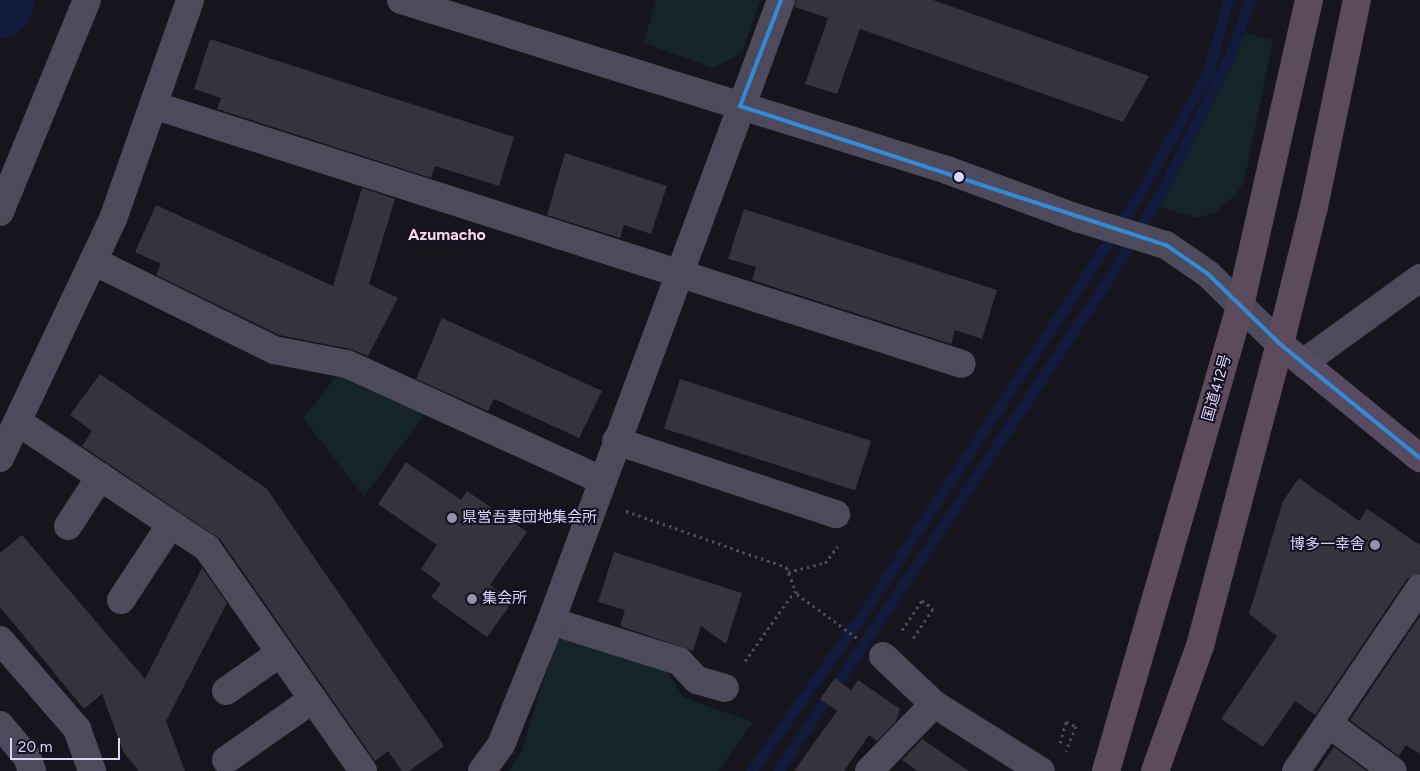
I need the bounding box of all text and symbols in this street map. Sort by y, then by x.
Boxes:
unlabelled marker [954,172,964,182]
district label: Azumacho [408,225,486,245]
street label: 国道412号 [1199,352,1235,424]
place label: 県営吾妻団地集会所 [462,509,597,527]
marker: 県営吾妻団地集会所 [446,512,458,524]
place label: 博多一幸舎 [1290,536,1365,554]
marker: 博多一幸舎 [1369,539,1381,551]
place label: 集会所 [482,590,527,608]
marker: 集会所 [466,593,478,605]
scale bar [12,728,122,760]
text: 20 m [18,738,52,756]

